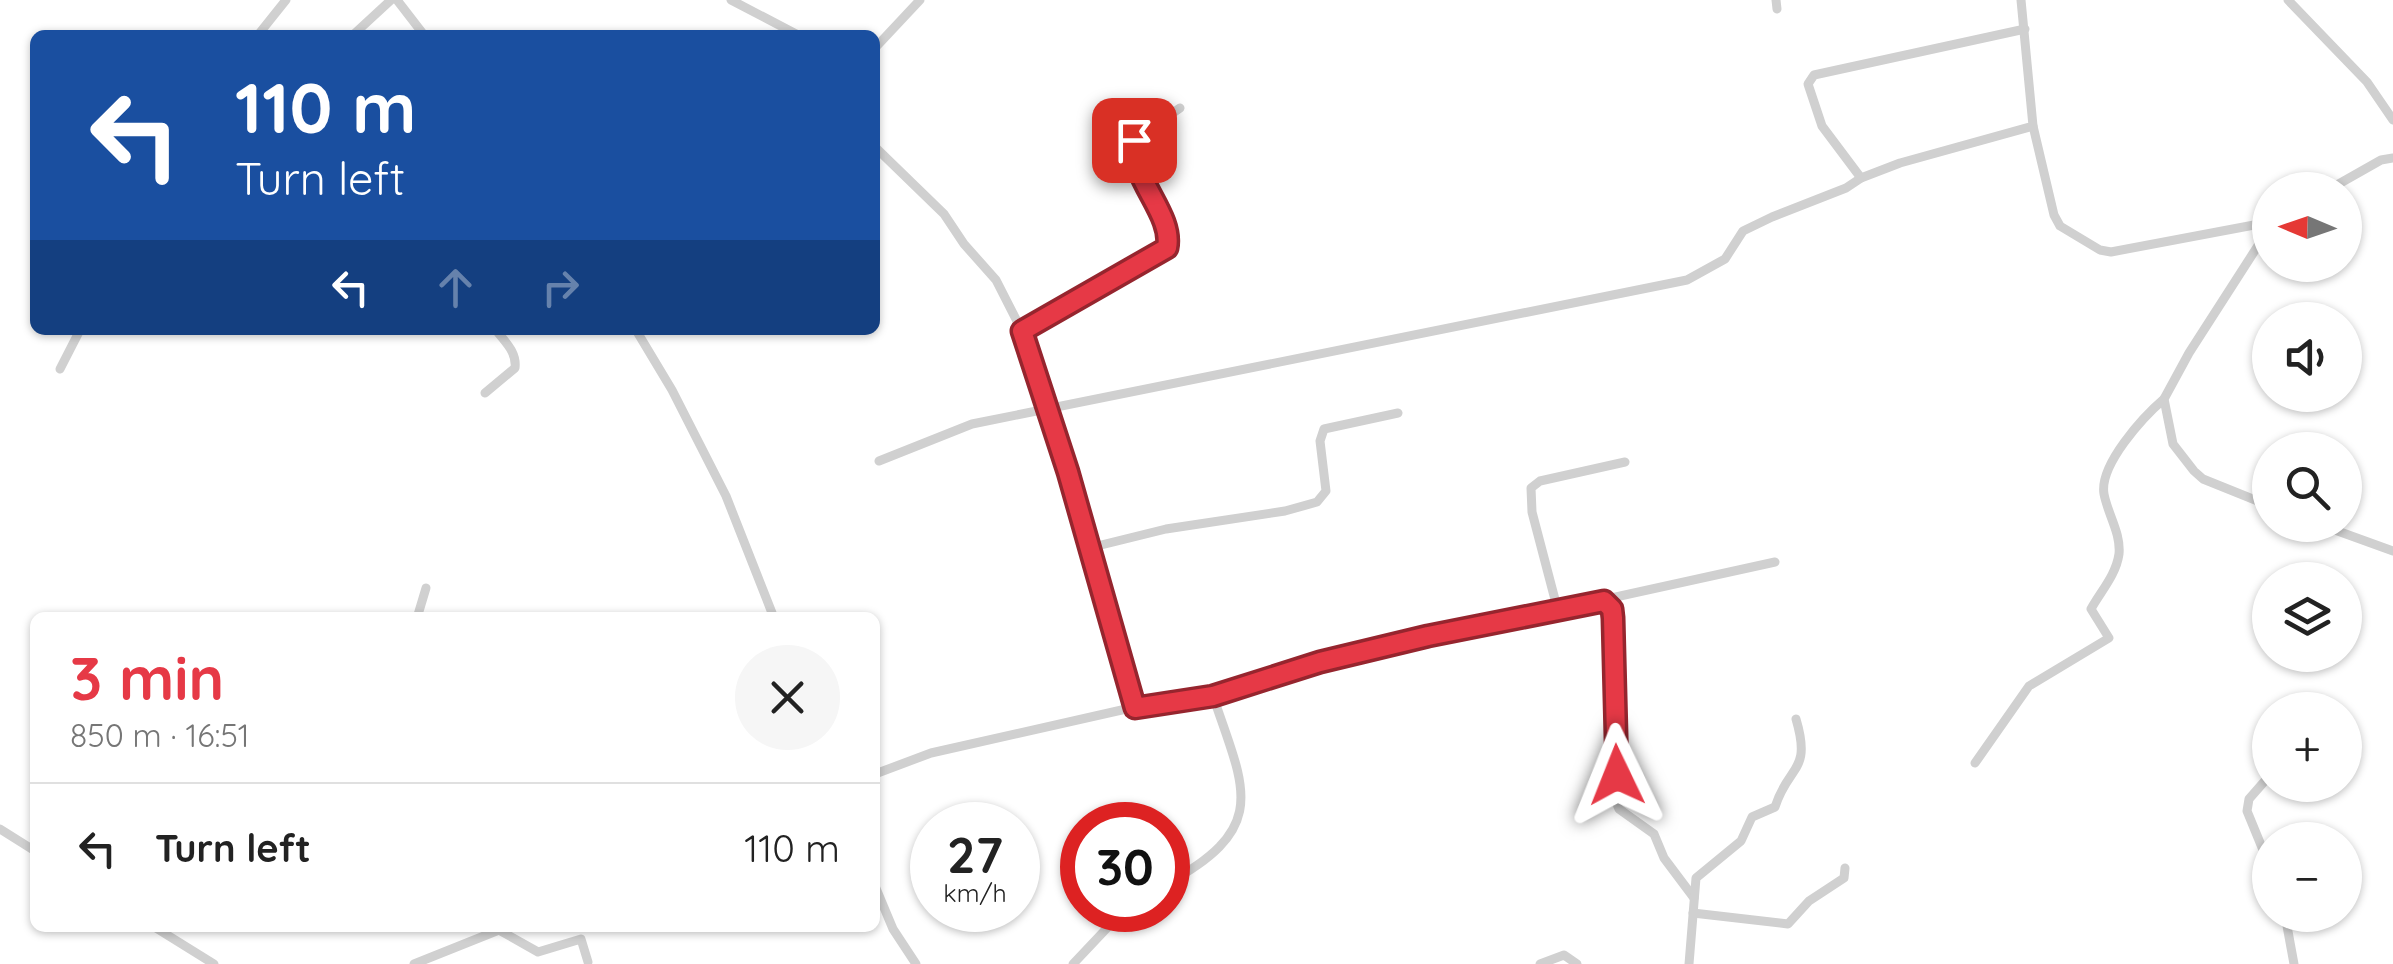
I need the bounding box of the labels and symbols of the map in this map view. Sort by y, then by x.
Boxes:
pin [1092,98,1177,183]
north arrow [2252,172,2362,282]
position arrow [1565,723,1669,827]
speed limit sign: 30 [1060,802,1190,932]

